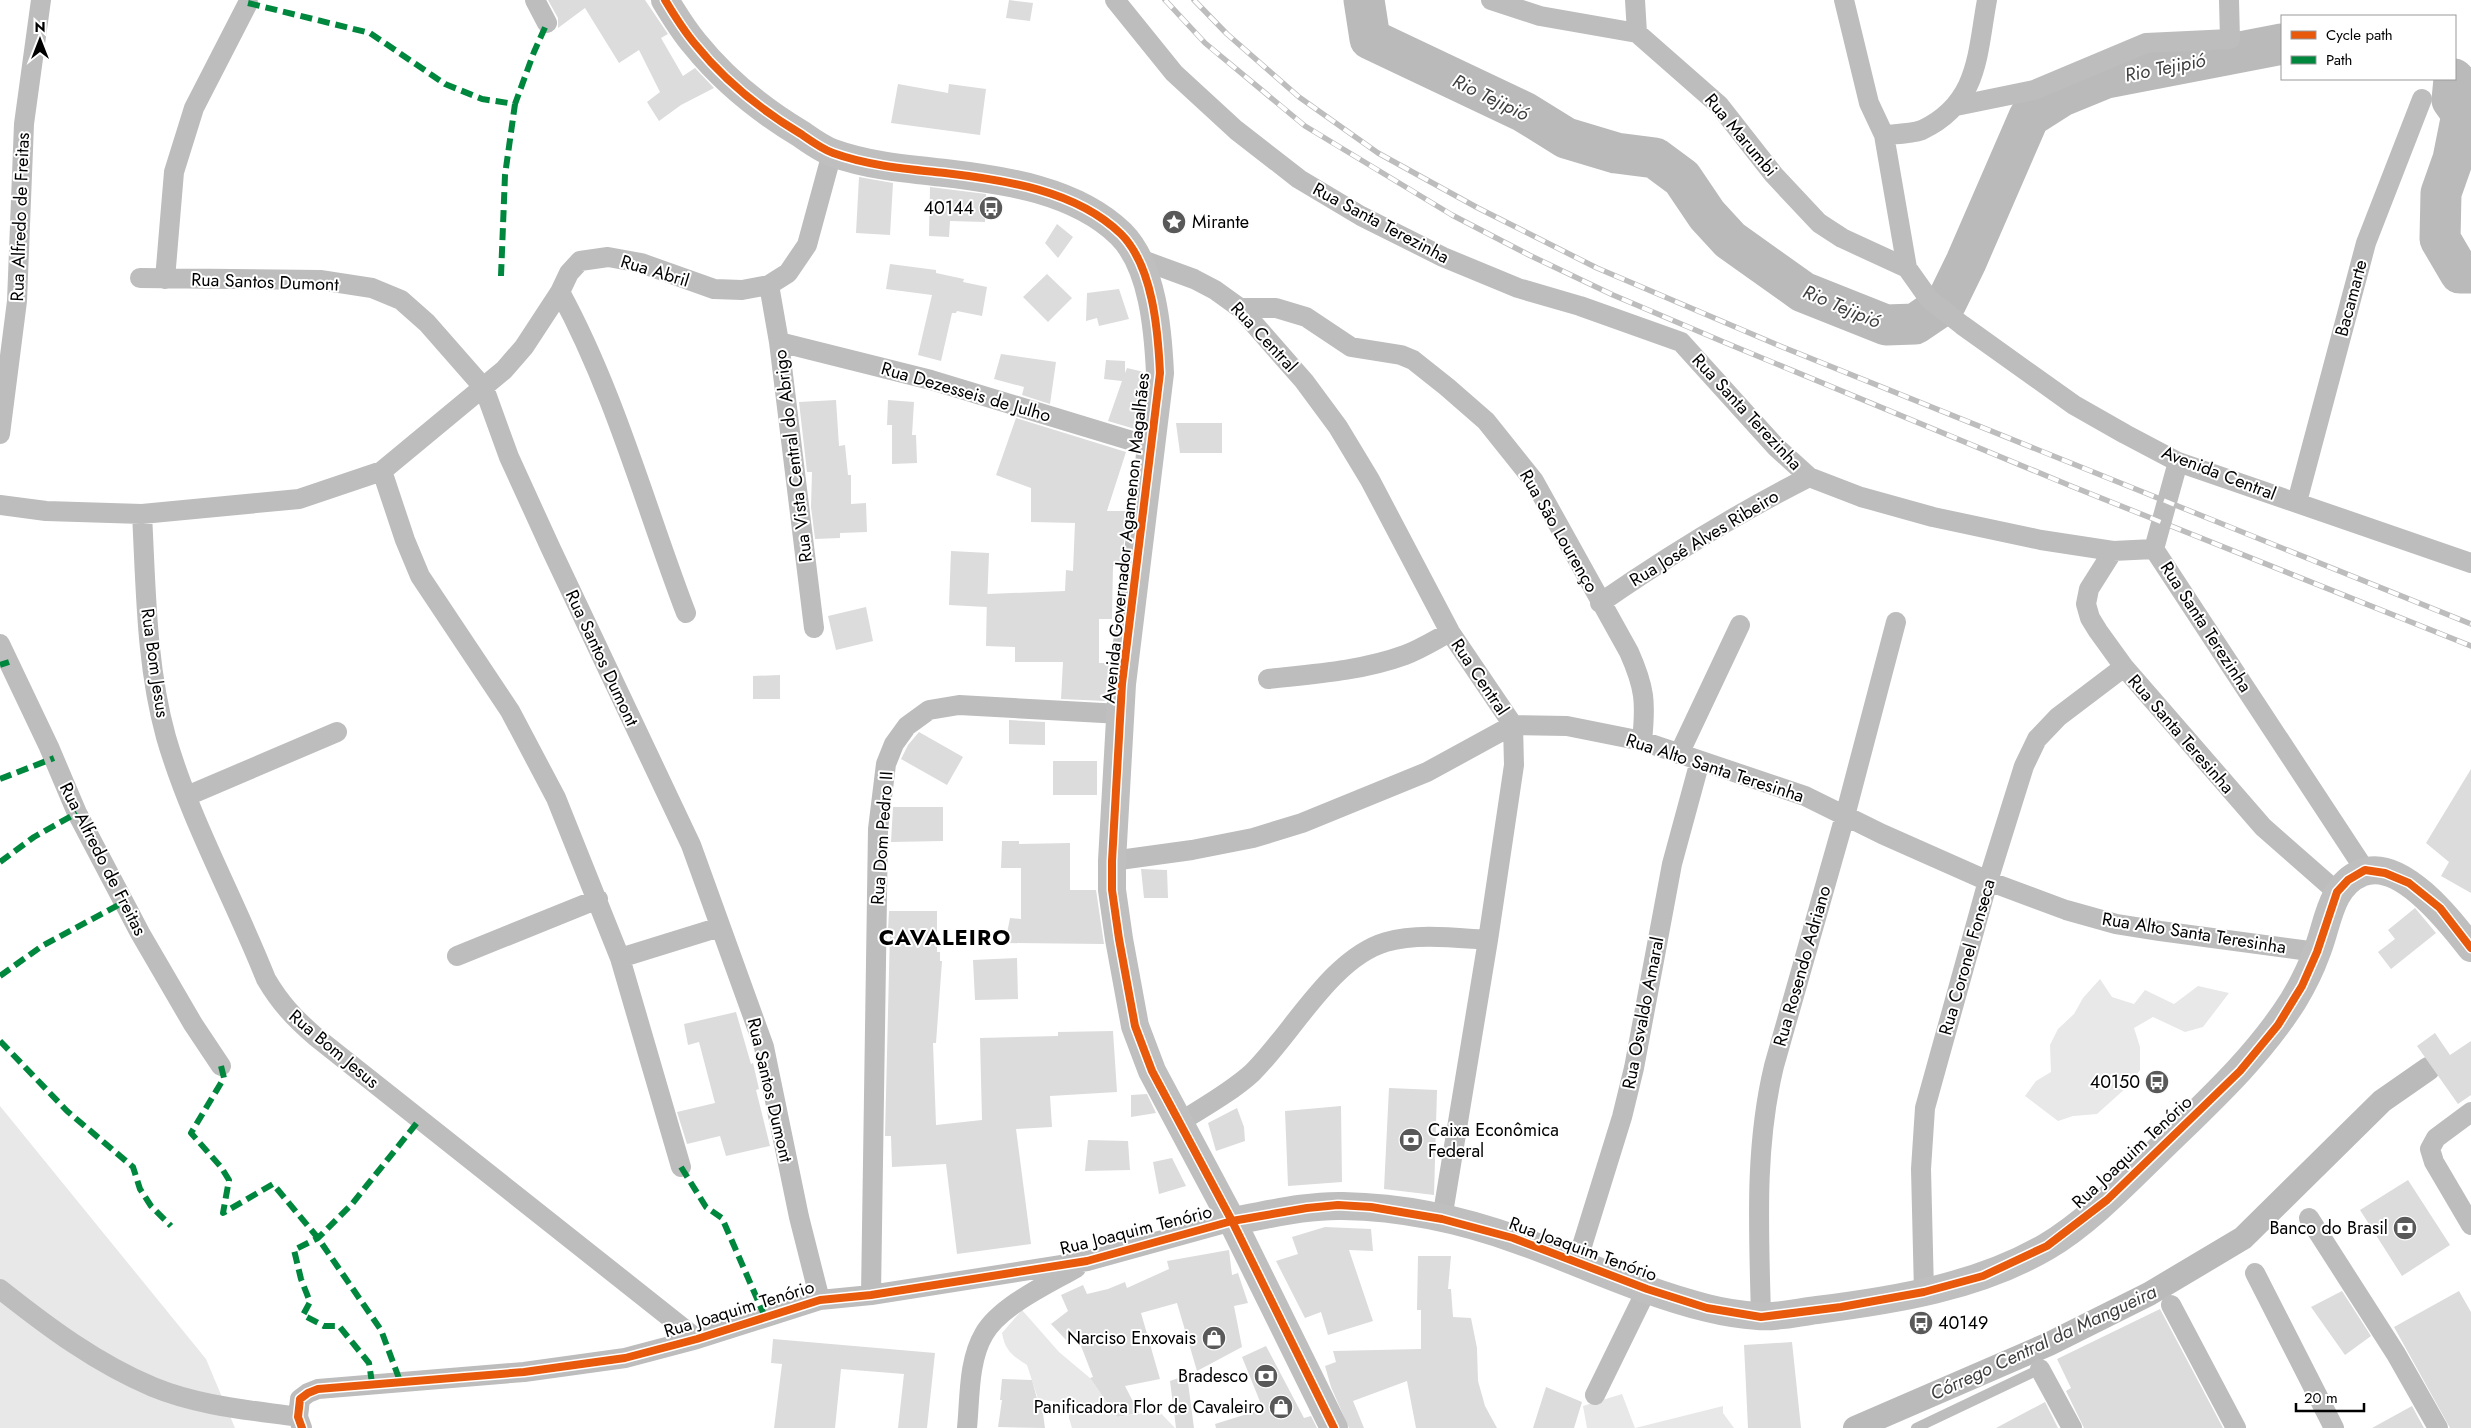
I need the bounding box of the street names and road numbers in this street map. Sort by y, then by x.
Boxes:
street label: Rua Marumbi [1698,88,1784,182]
street label: Rua Alfredo de Freitas [4,132,36,302]
street label: Rua Santa Terezinha [1308,176,1454,270]
street label: Rua Abril [617,248,693,294]
street label: Bacamarte [2328,257,2374,339]
street label: Rua Santos Dumont [191,266,340,298]
street label: Rua Central [1225,296,1303,378]
street label: Rua Vista Central do Abrigo [767,348,819,564]
street label: Rua Santa Terezinha [1686,348,1808,476]
street label: Rua Dezesseis de Julho [878,355,1054,429]
street label: Avenida Governador Agamenon Magalhães [1096,372,1156,704]
street label: Avenida Central [2158,439,2280,507]
street label: Rua São Lourenço [1513,465,1605,597]
street label: Rua José Alves Ribeiro [1624,483,1784,593]
street label: Rua Santa Terezinha [2154,557,2258,697]
street label: Rua Santos Dumont [559,586,645,731]
street label: Rua Bom Jesus [134,607,176,719]
street label: Rua Central [1445,633,1515,721]
street label: Rua Santa Teresinha [2122,669,2240,799]
street label: Rua Alto Santa Teresinha [1623,727,1807,809]
street label: Rua Dom Pedro II [864,770,900,906]
street label: Rua Alfredo de Freitas [53,778,153,940]
street label: Rua Coronel Fonseca [1932,876,2002,1038]
street label: Rua Rosendo Adriano [1767,883,1837,1049]
street label: Rua Alto Santa Teresinha [2100,906,2288,960]
street label: Rua Osvaldo Amaral [1615,935,1671,1091]
street label: Rua Bom Jesus [283,1004,385,1094]
street label: Rua Santos Dumont [741,1015,799,1166]
street label: Rua Joaquim Tenório [2066,1089,2198,1215]
street label: Rua Joaquim Tenório [1057,1198,1215,1261]
street label: Rua Joaquim Tenório [1505,1210,1661,1288]
street label: Rua Joaquim Tenório [661,1274,818,1344]

